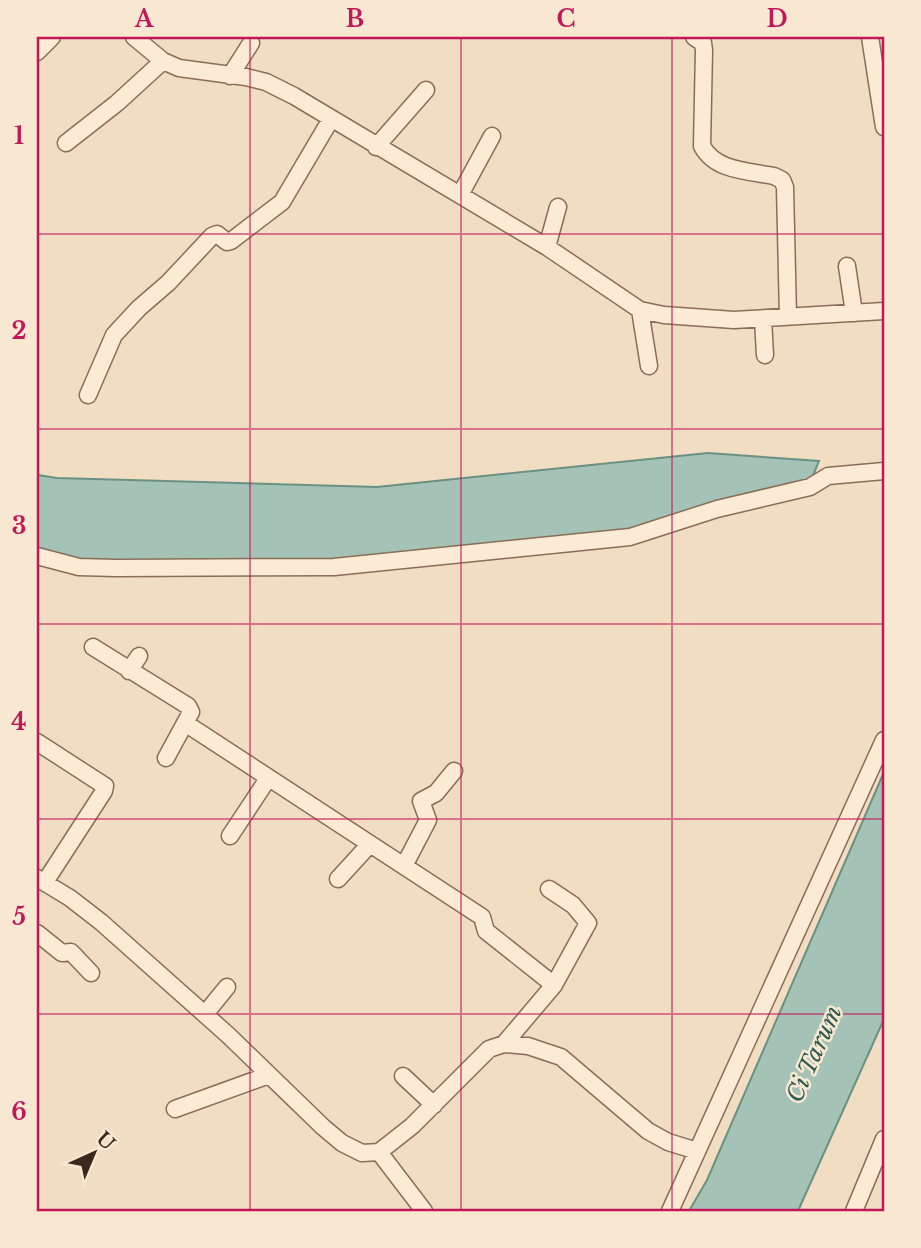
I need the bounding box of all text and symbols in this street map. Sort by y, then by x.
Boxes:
text: A [134,5,155,33]
text: B [346,5,364,33]
text: C [557,5,575,33]
text: D [766,5,788,33]
text: 1 [14,122,24,150]
text: 2 [12,317,26,345]
text: 3 [12,512,26,540]
text: 4 [11,708,27,736]
text: 5 [12,903,26,931]
water label: Ci Tarum [780,1001,848,1107]
text: 6 [11,1098,27,1126]
north arrow [60,1118,130,1188]
text: U [91,1127,120,1155]

